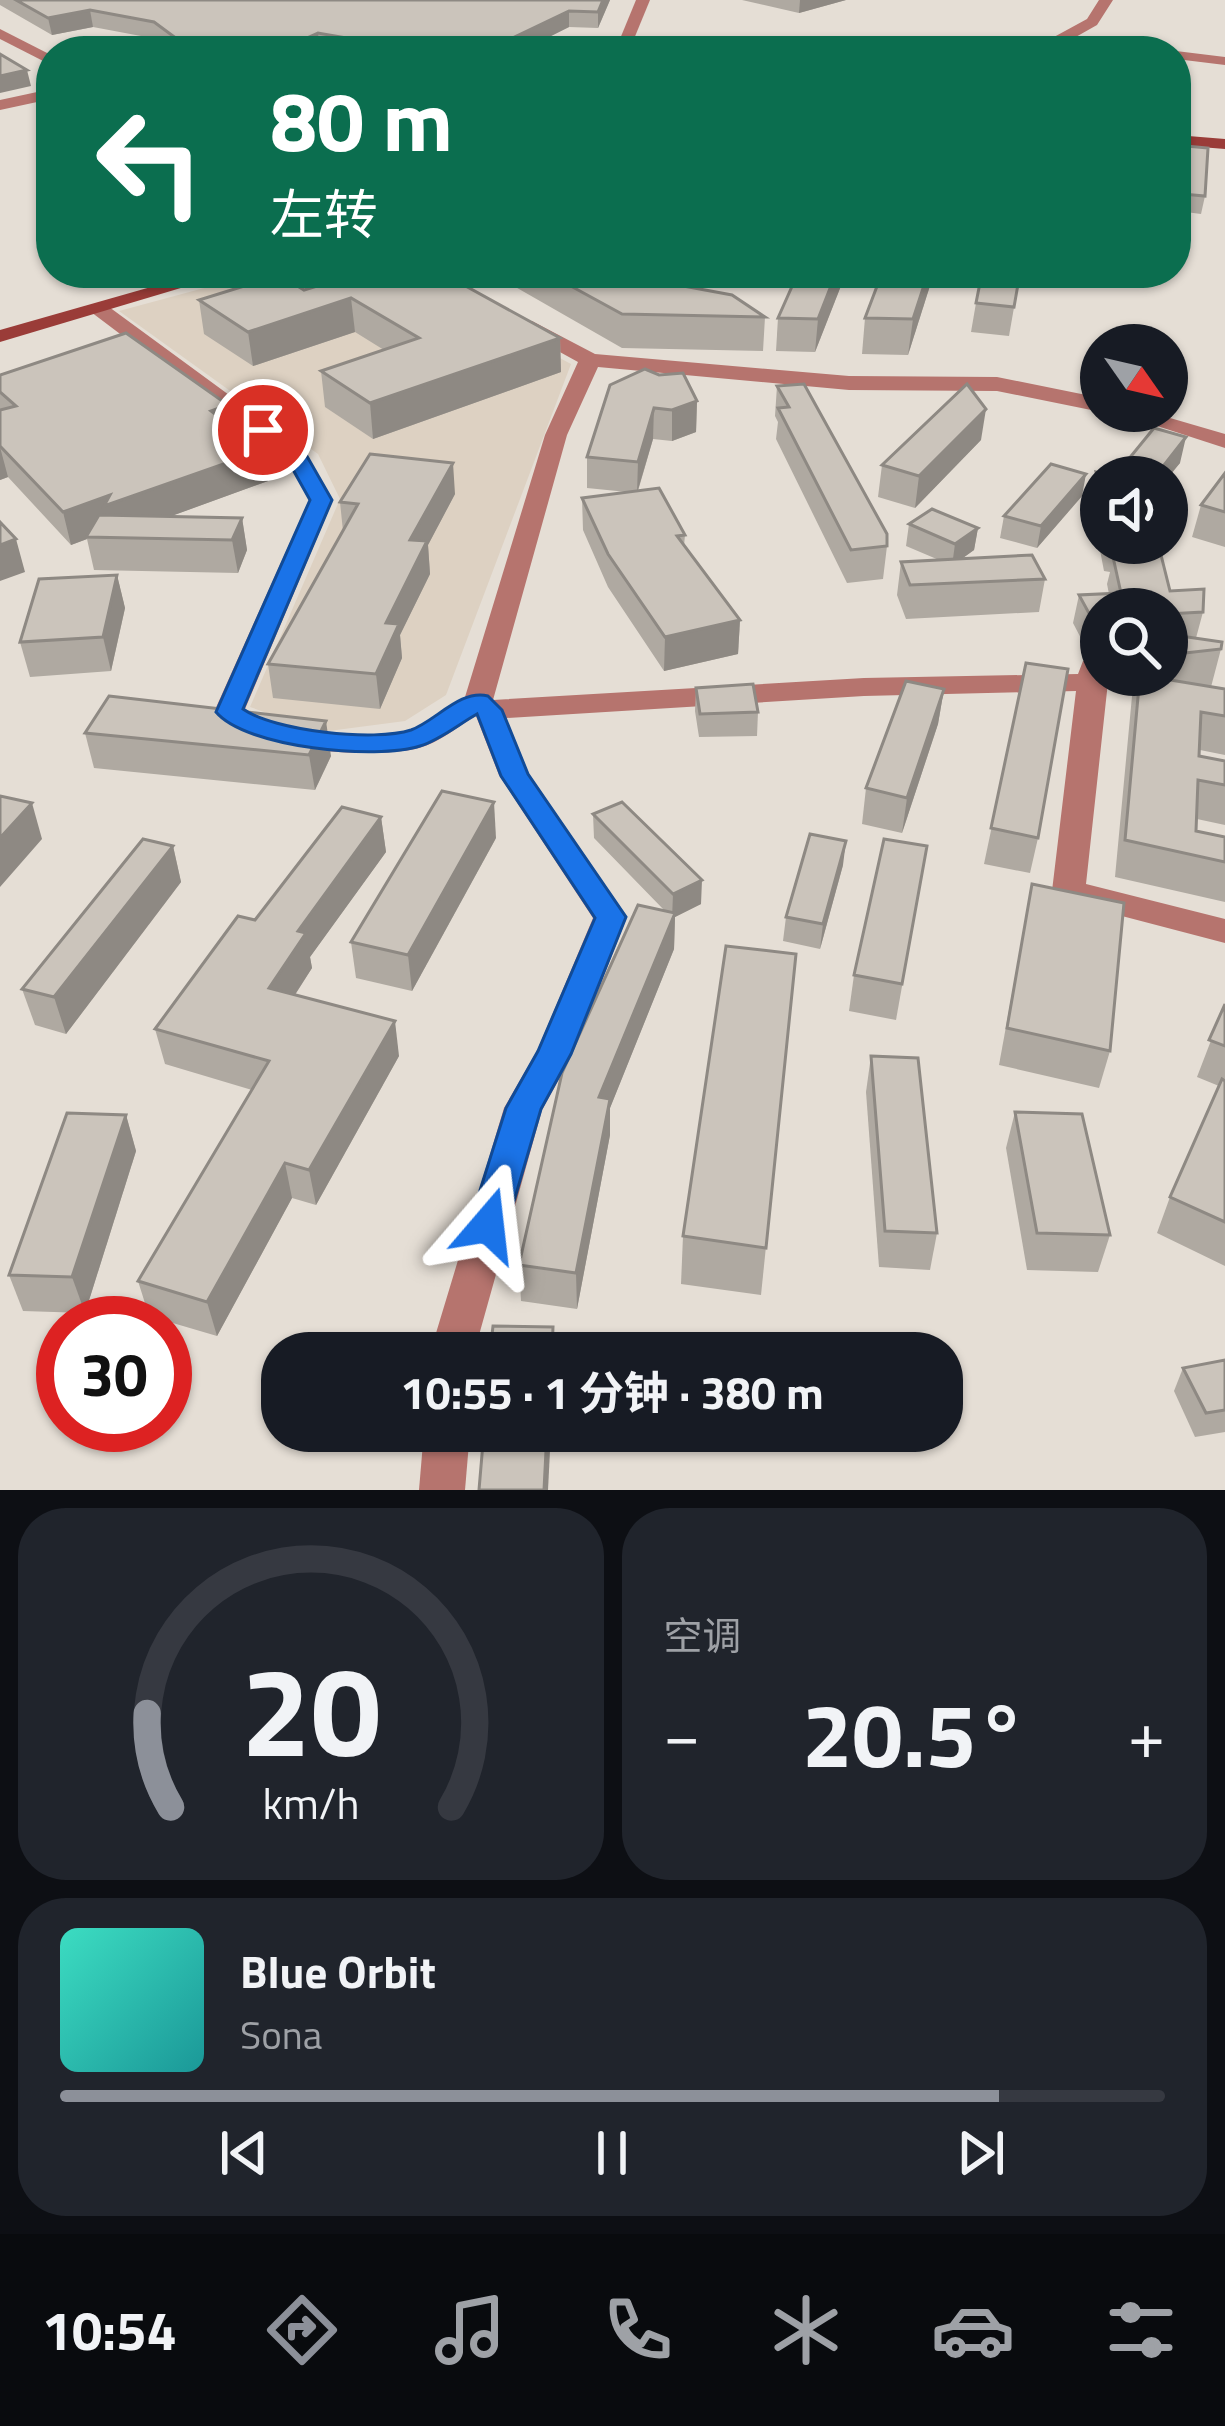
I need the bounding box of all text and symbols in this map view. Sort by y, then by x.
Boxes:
text: 80 m [270,56,453,184]
icon: left [72,84,228,240]
text: 左转 [270,173,378,255]
north arrow [1080,324,1188,432]
map controls [1080,324,1188,696]
pin [212,379,314,481]
icon: arrive [230,397,296,463]
button: sound [1080,456,1188,564]
button: search [1080,588,1188,696]
position arrow [425,1162,551,1288]
speed limit sign: 30 [36,1296,192,1452]
text: 10:55 · 1 分钟 · 380 m [400,1358,824,1426]
text: 空调 [664,1606,742,1665]
text: 20 [241,1615,381,1804]
text: 20.5° [802,1665,1027,1802]
text: − [664,1683,700,1784]
text: + [1128,1683,1165,1784]
text: km/h [262,1770,359,1836]
text: Blue Orbit [240,1937,436,2005]
text: Sona [240,2005,322,2064]
icon: previous [211,2120,277,2186]
icon: pause [579,2120,645,2186]
icon: next [948,2120,1014,2186]
icon: directions [260,2288,344,2372]
icon: music [428,2288,512,2372]
icon: phone [596,2288,680,2372]
icon: climate [764,2288,848,2372]
icon: car [931,2288,1015,2372]
icon: filters [1099,2288,1183,2372]
text: 10:54 [42,2289,177,2371]

